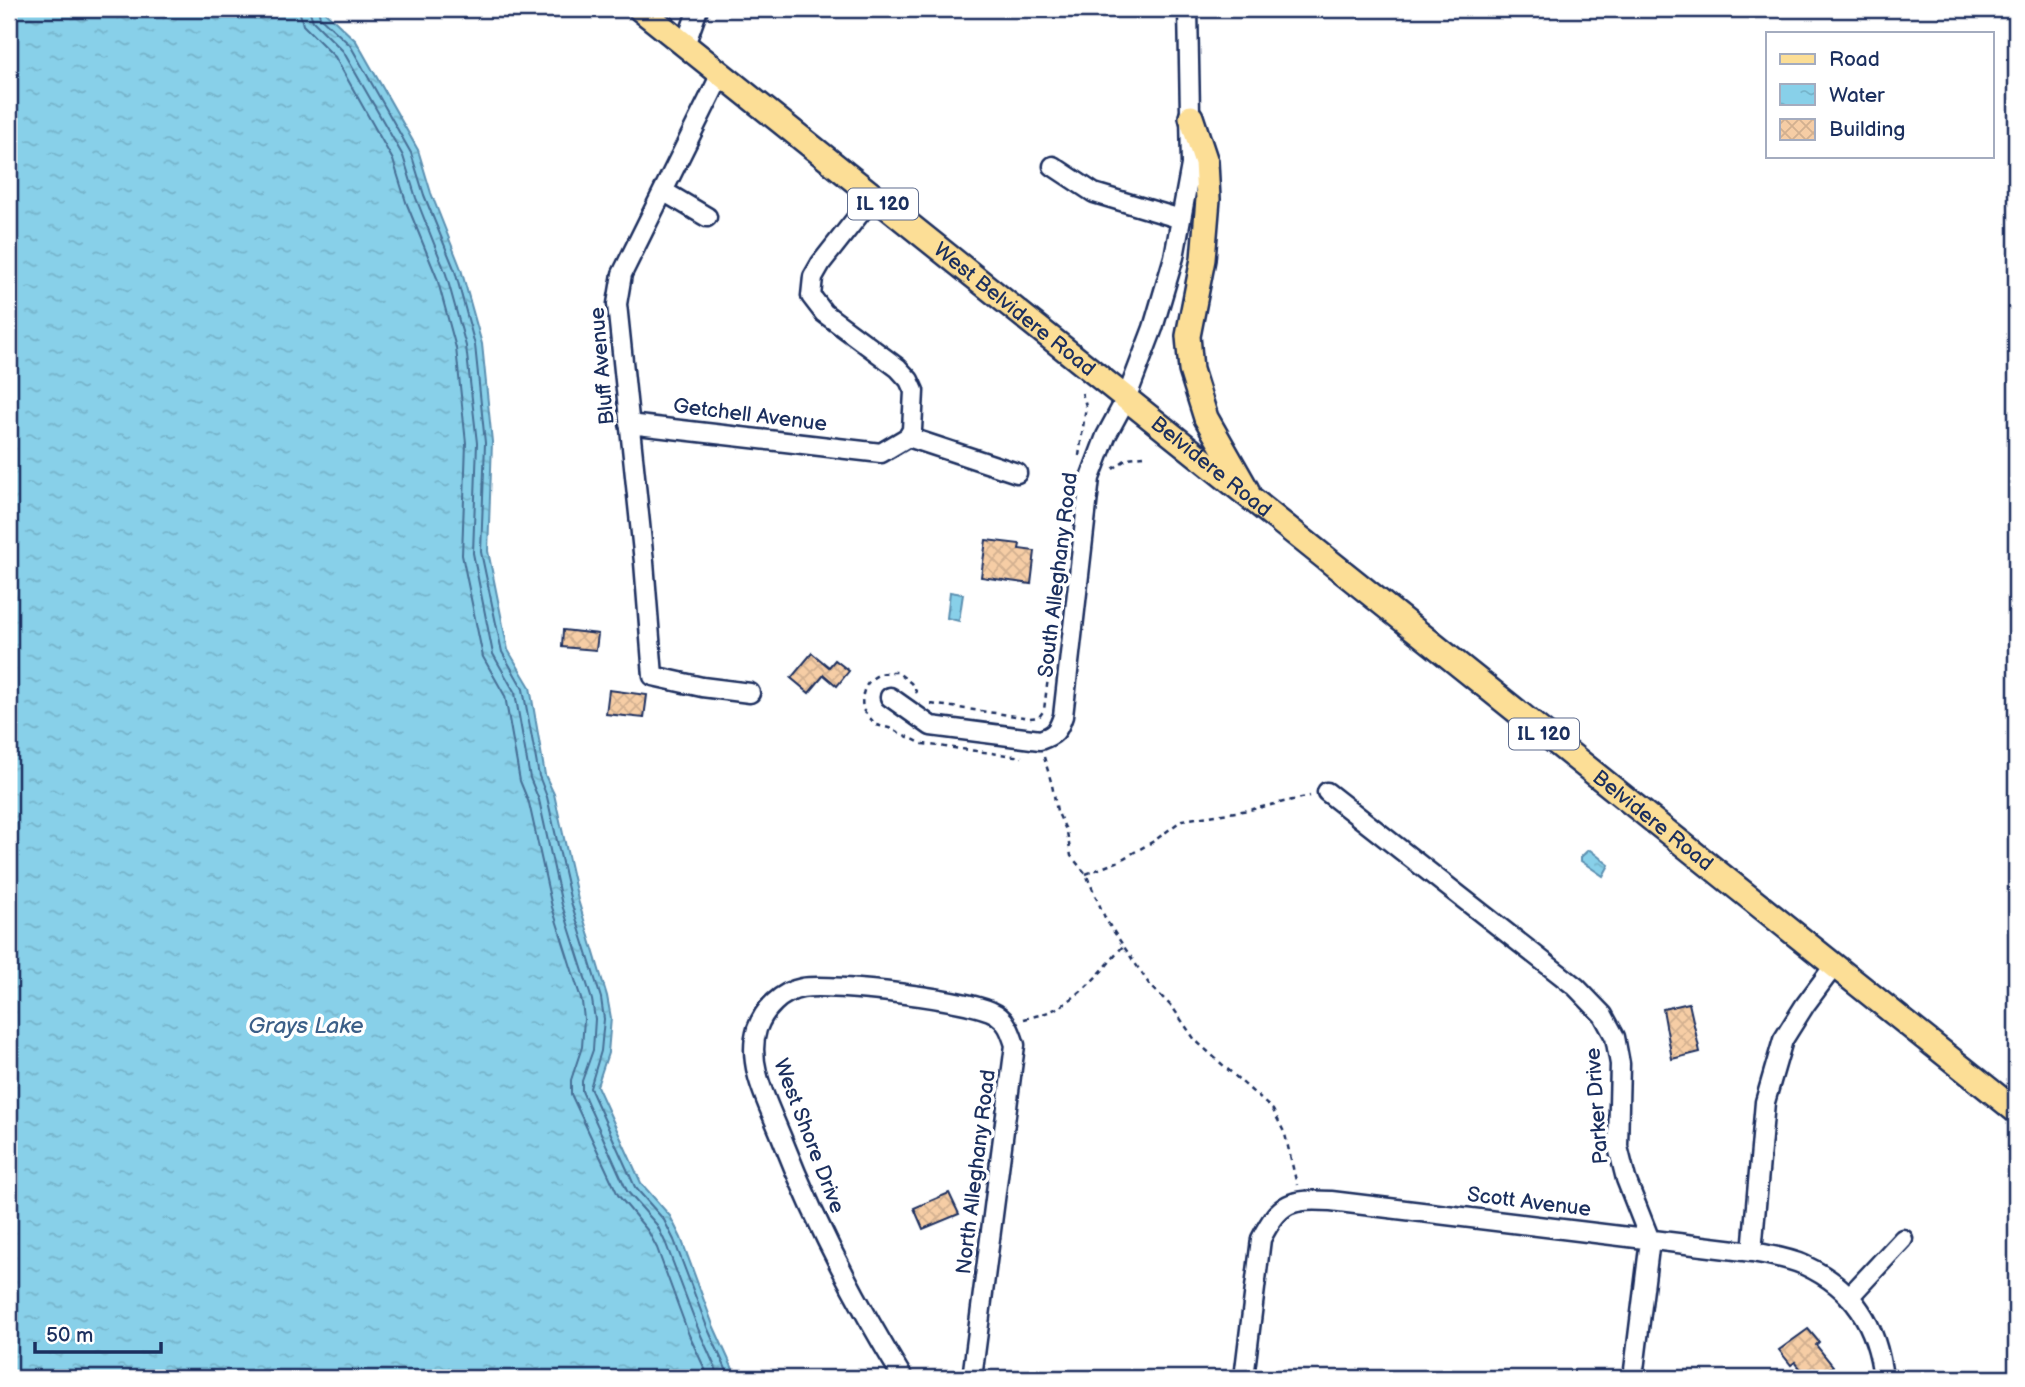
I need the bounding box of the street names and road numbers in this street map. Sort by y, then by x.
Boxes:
road number: IL 120 [848,188,918,220]
street label: West Belvidere Road [929,237,1101,381]
street label: Bluff Avenue [584,306,620,426]
street label: Getchell Avenue [672,393,828,437]
street label: Belvidere Road [1146,411,1277,522]
street label: South Alleghany Road [1033,471,1083,679]
road number: IL 120 [1509,719,1579,750]
street label: Belvidere Road [1588,765,1718,876]
street label: Parker Drive [1580,1047,1614,1165]
street label: West Shore Drive [768,1055,850,1217]
street label: North Alleghany Road [951,1068,1001,1276]
street label: Scott Avenue [1466,1182,1592,1222]

